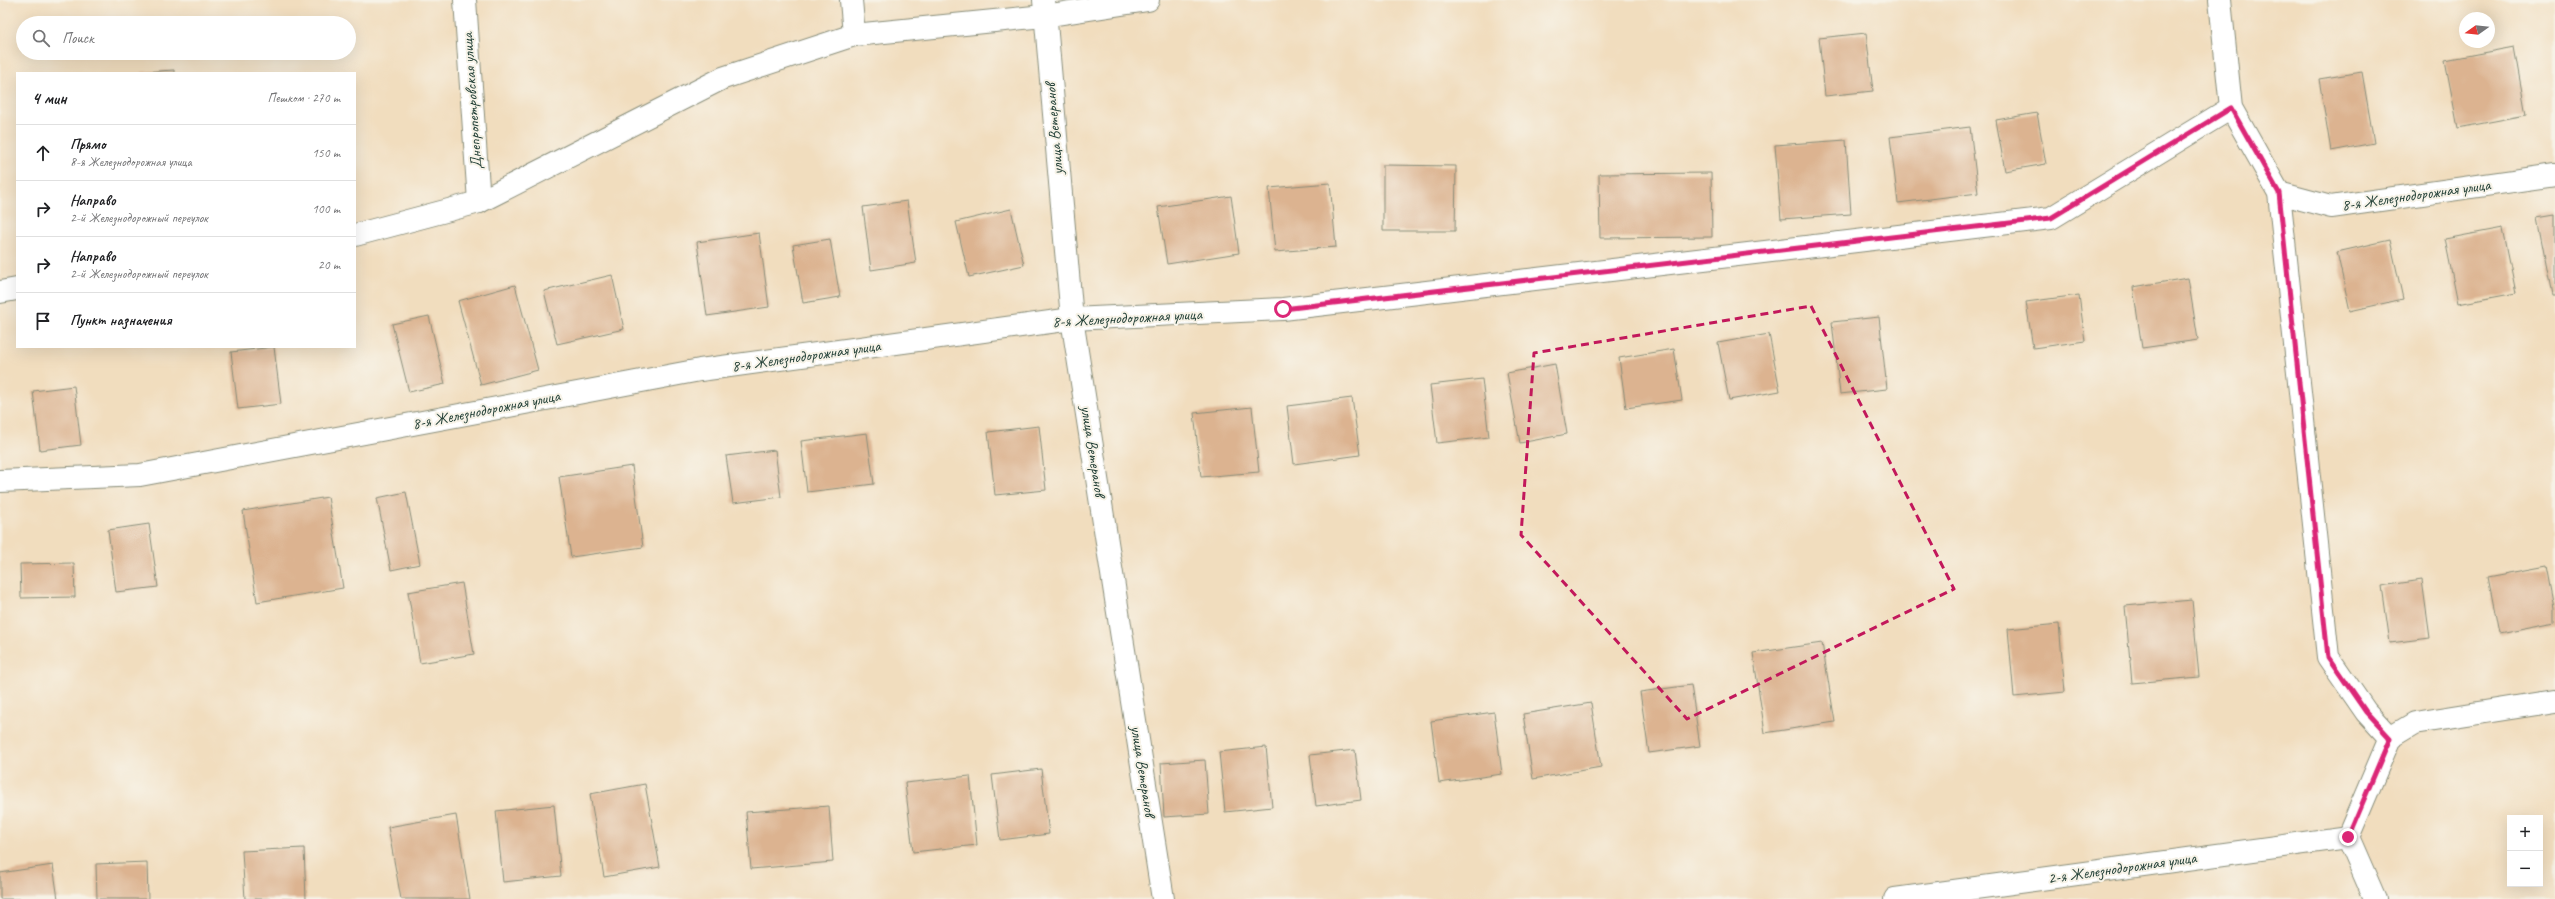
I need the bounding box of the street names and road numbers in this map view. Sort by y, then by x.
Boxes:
street label: Днепропетровская улица [457,31,487,170]
street label: улица Ветеранов [1040,79,1068,177]
street label: 8-я Железнодорожная улица [2340,174,2493,215]
street label: 8-я Железнодорожная улица [1052,304,1204,332]
street label: 8-я Железнодорожная улица [730,335,883,376]
street label: 8-я Железнодорожная улица [411,386,563,434]
street label: улица Ветеранов [1076,403,1111,501]
street label: улица Ветеранов [1126,723,1161,821]
street label: 2-я Железнодорожная улица [2046,847,2199,888]

